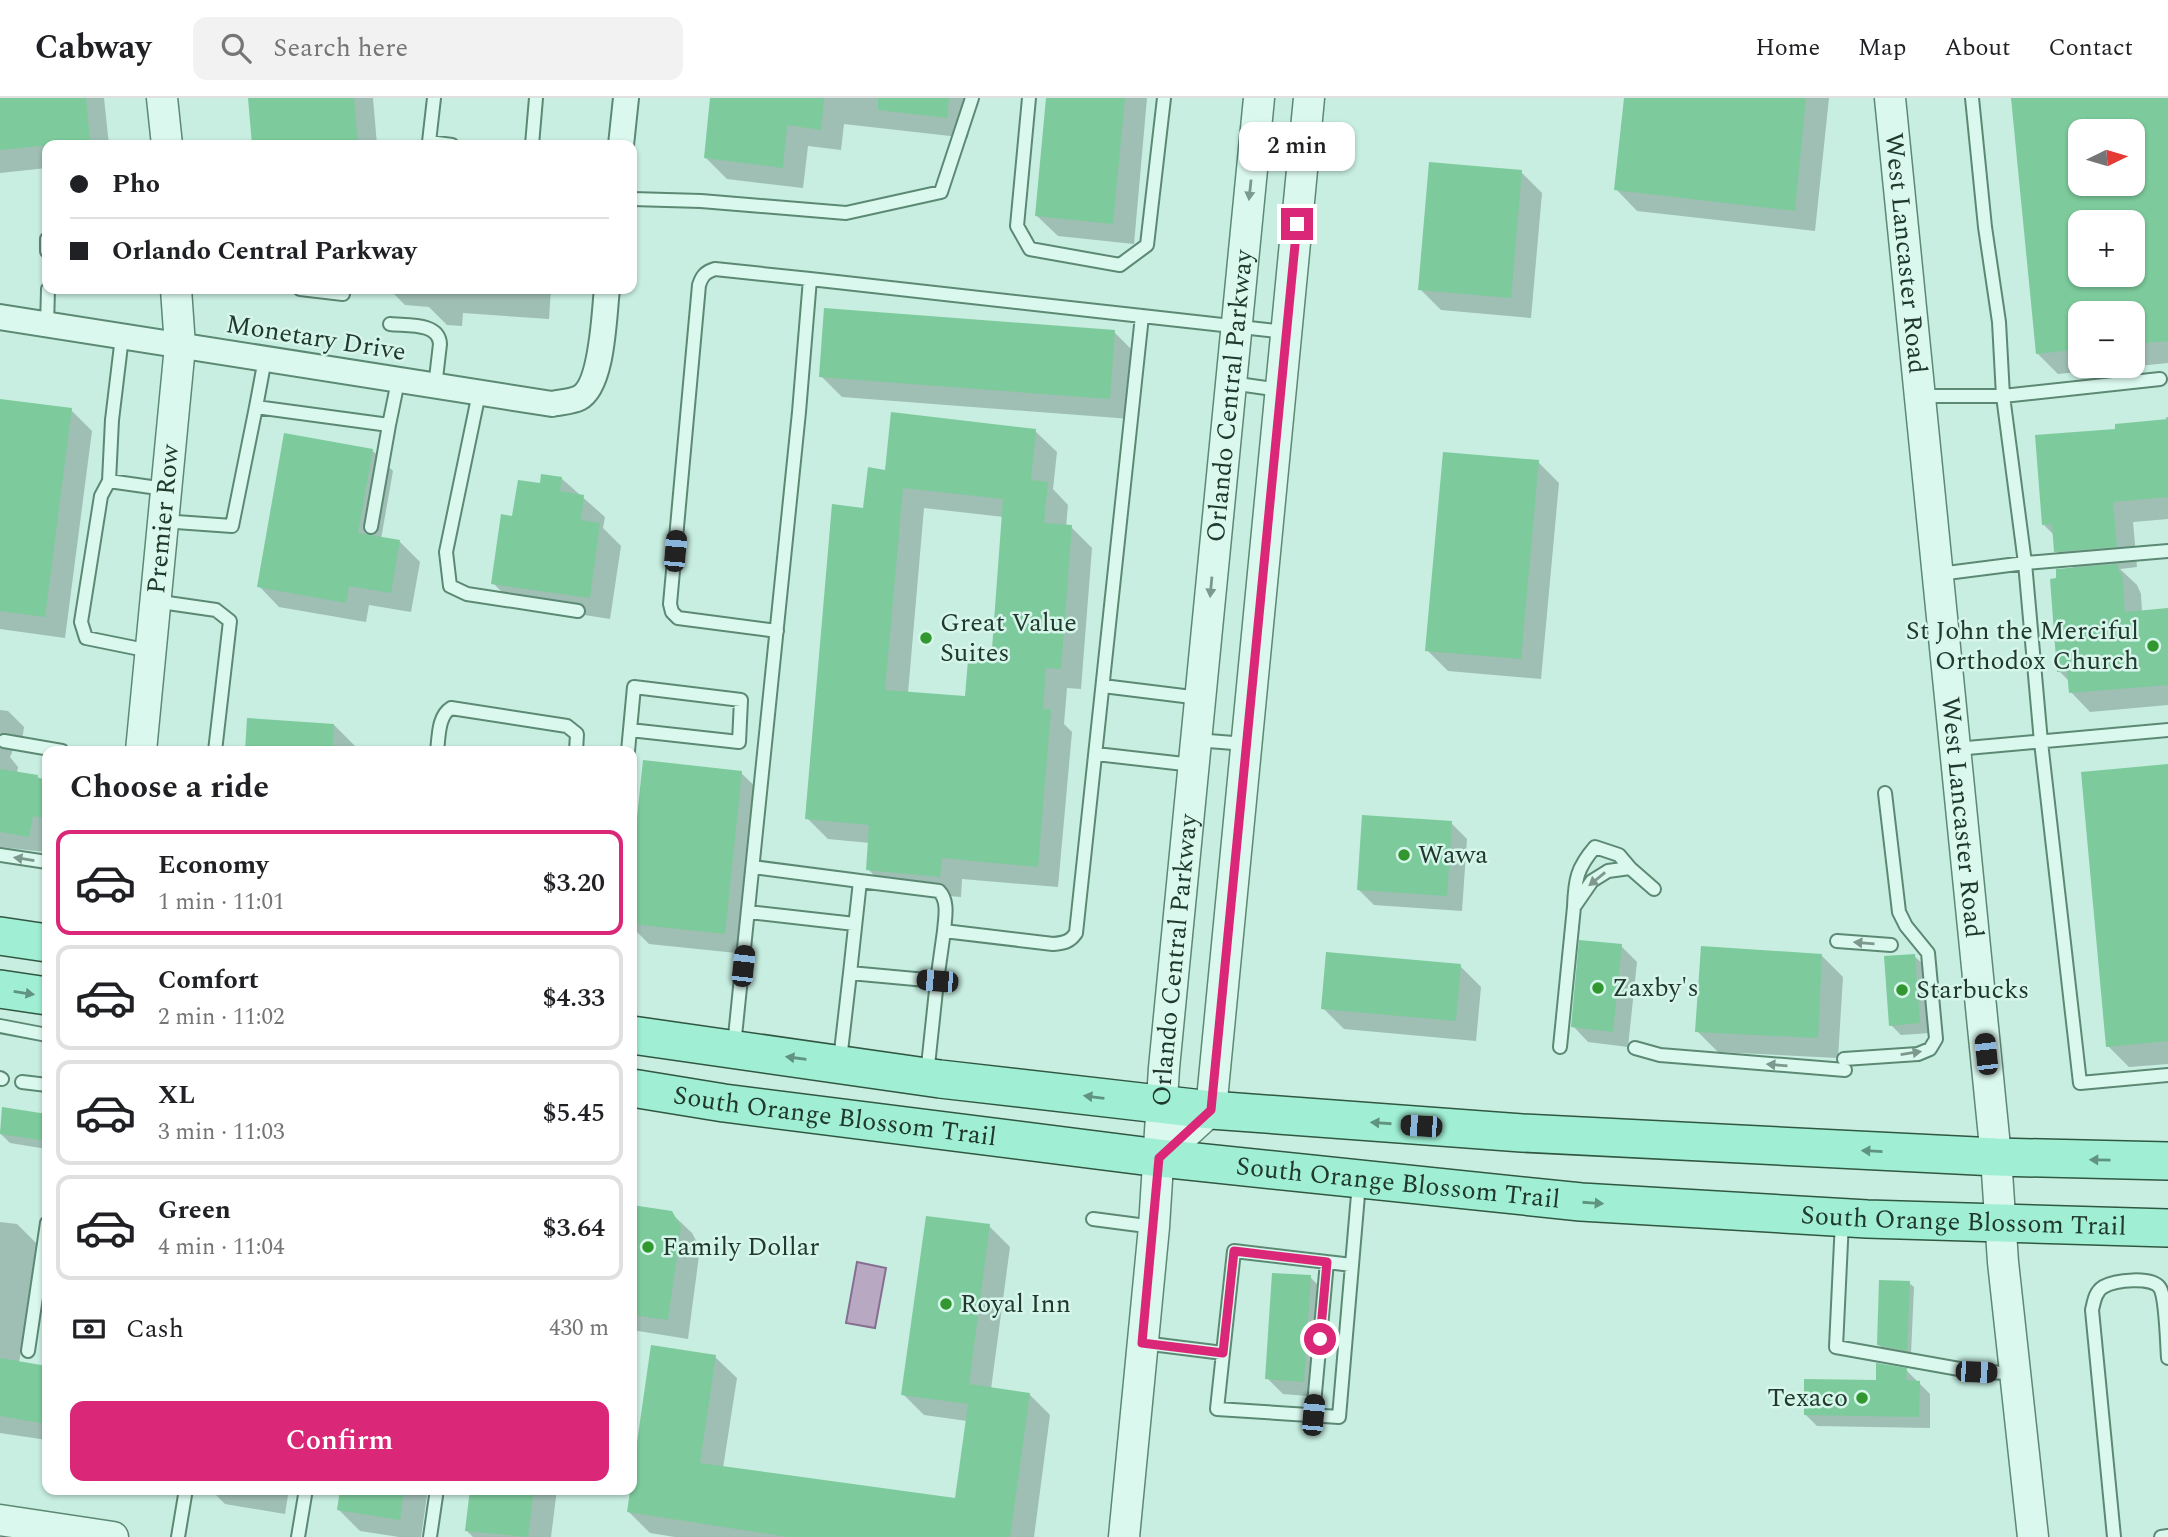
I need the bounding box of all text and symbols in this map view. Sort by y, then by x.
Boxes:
search box [193,17,683,80]
text: Cabway [35,23,151,73]
text: Search here [273,28,408,68]
icon: search [217,29,255,67]
text: Home [1755,30,1820,66]
text: Map [1858,30,1906,66]
text: About [1944,30,2010,66]
text: Contact [2048,30,2133,66]
north arrow [2068,119,2146,196]
map controls [2068,119,2145,378]
callout: 2 min [1239,122,1355,172]
text: 2 min [1267,129,1327,164]
street label: West Lancaster Road [1874,131,1937,376]
text: Pho [112,164,160,204]
one-way arrow [1244,179,1255,201]
route end [1281,208,1313,240]
button: + [2068,210,2145,287]
text: Orlando Central Parkway [112,231,417,271]
street label: Orlando Central Parkway [1196,246,1264,544]
button: − [2068,301,2145,378]
street label: Monetary Drive [223,304,409,372]
street label: Premier Row [136,441,191,596]
car [663,529,688,573]
one-way arrow [1205,577,1216,599]
place label: Great Value Suites [940,603,1077,673]
place label: St John the Merciful Orthodox Church [1906,611,2139,681]
marker: Great Value Suites [918,630,934,646]
marker: St John the Merciful Orthodox Church [2145,638,2161,654]
street label: West Lancaster Road [1930,695,1994,940]
text: Choose a ride [70,763,269,812]
street label: Orlando Central Parkway [1142,811,1209,1108]
place label: Wawa [1418,835,1488,875]
text: Economy [158,845,268,885]
marker: Wawa [1396,847,1412,863]
icon: car [74,851,137,914]
one-way arrow [13,853,35,864]
text: $3.20 [542,863,605,903]
one-way arrow [1588,872,1606,887]
text: 1 min · 11:01 [158,885,285,920]
one-way arrow [1853,937,1875,948]
car [731,944,756,988]
text: Comfort [158,960,259,1000]
icon: car [74,966,137,1029]
place label: Zaxby's [1612,968,1699,1008]
car [916,969,959,993]
place label: Starbucks [1916,970,2029,1010]
text: $4.33 [542,978,605,1018]
marker: Zaxby's [1590,980,1606,996]
marker: Starbucks [1894,982,1910,998]
one-way arrow [13,988,35,999]
text: 2 min · 11:02 [158,1000,285,1035]
car [1974,1032,1999,1076]
one-way arrow [1900,1047,1922,1058]
one-way arrow [784,1053,806,1064]
one-way arrow [1766,1059,1788,1070]
text: XL [158,1075,195,1115]
street label: South Orange Blossom Trail [670,1075,999,1157]
icon: car [74,1081,137,1144]
one-way arrow [1083,1091,1105,1102]
text: $5.45 [542,1093,605,1133]
car [1400,1114,1443,1138]
text: 3 min · 11:03 [158,1115,285,1150]
one-way arrow [1370,1118,1392,1129]
one-way arrow [1861,1145,1883,1156]
street label: South Orange Blossom Trail [1234,1146,1562,1220]
one-way arrow [2089,1154,2111,1166]
text: Green [158,1190,231,1230]
street label: South Orange Blossom Trail [1800,1195,2127,1247]
icon: car [74,1196,137,1259]
one-way arrow [1582,1197,1604,1208]
text: $3.64 [542,1208,605,1248]
place label: Family Dollar [662,1227,820,1267]
text: 4 min · 11:04 [158,1230,285,1265]
marker: Family Dollar [640,1239,656,1255]
place label: Royal Inn [960,1284,1071,1324]
marker: Royal Inn [938,1296,954,1312]
text: Cash [126,1309,184,1349]
icon: cash [70,1310,108,1348]
text: 430 m [549,1311,609,1346]
route start [1304,1323,1336,1355]
car [1955,1361,1998,1383]
place label: Texaco [1767,1378,1848,1418]
marker: Texaco [1854,1390,1870,1406]
car [1301,1393,1326,1437]
button: Confirm [70,1401,609,1481]

